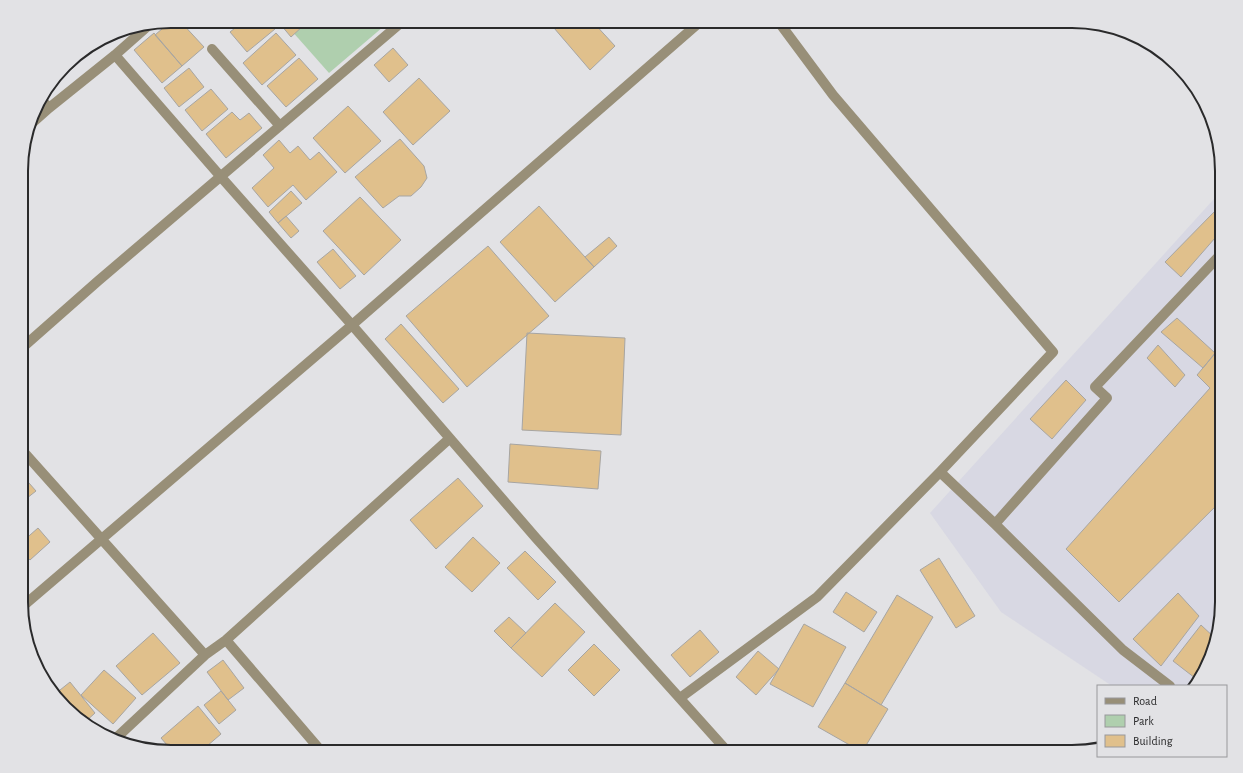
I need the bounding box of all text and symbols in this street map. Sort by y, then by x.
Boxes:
legend [1097,685,1227,757]
text: Road [1133,695,1157,707]
text: Park [1133,715,1154,727]
text: Building [1133,735,1173,747]

